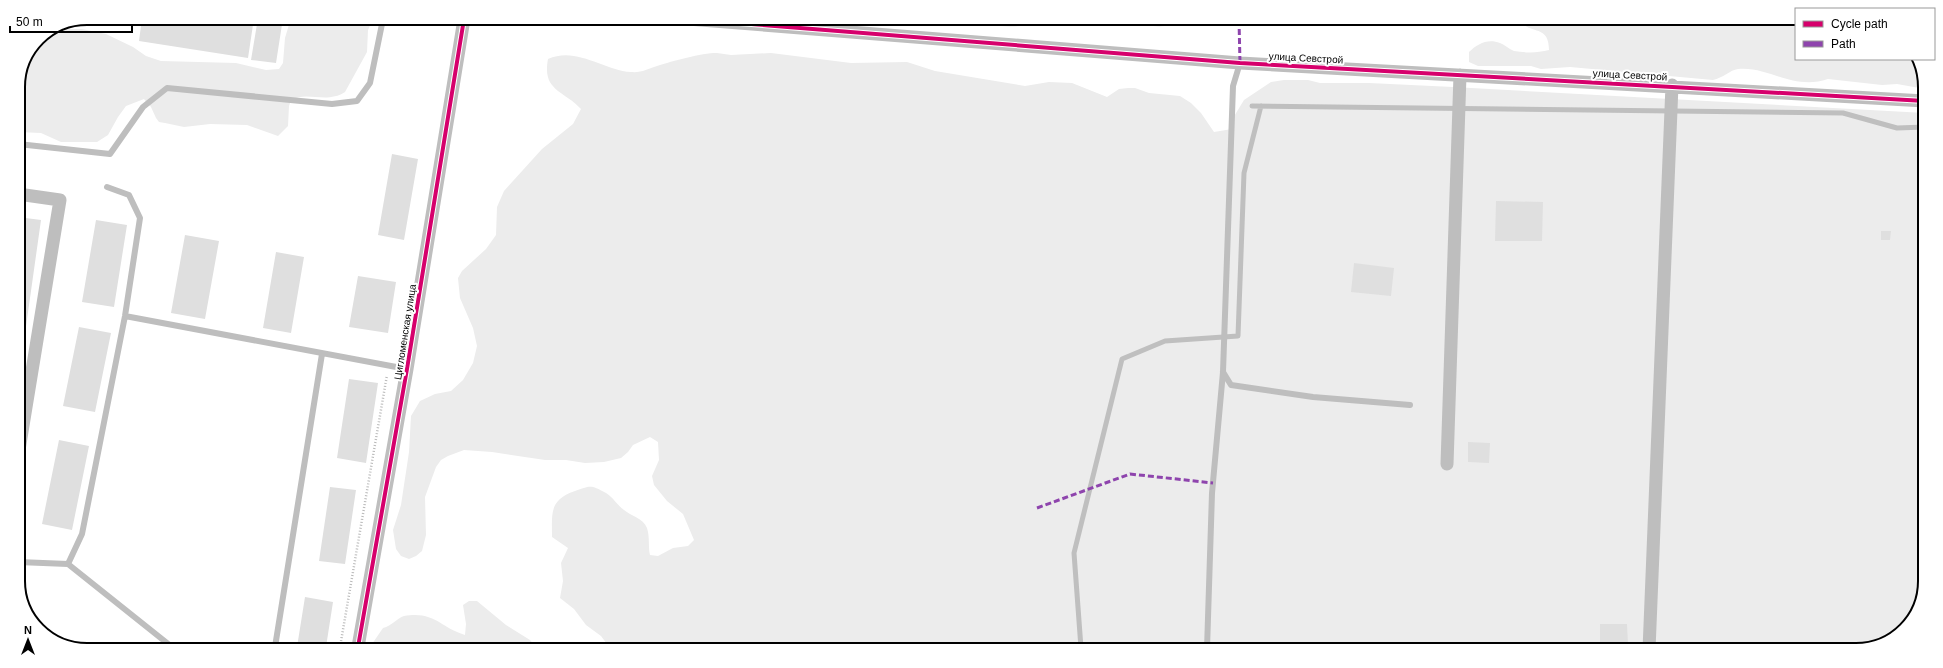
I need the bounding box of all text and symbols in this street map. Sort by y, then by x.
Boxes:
scale bar [10,8,132,34]
legend [1795,8,1935,60]
text: 50 m [16,15,43,29]
text: Cycle path [1831,17,1888,31]
text: Path [1831,37,1856,51]
street label: улица Севстрой [1268,51,1344,65]
street label: улица Севстрой [1592,68,1668,82]
street label: Цигломенская улица [392,283,418,381]
north arrow [8,620,48,660]
text: N [24,624,32,636]

